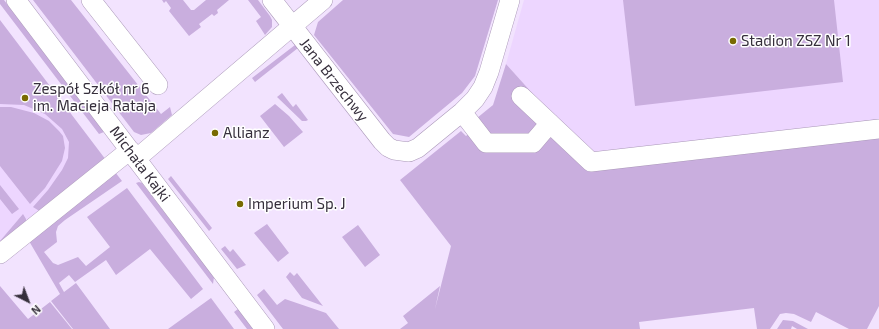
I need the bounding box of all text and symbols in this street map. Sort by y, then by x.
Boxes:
place label: Stadion ZSZ Nr 1 [741,32,851,50]
street label: Jana Brzechwy [296,35,372,125]
marker: Stadion ZSZ Nr 1 [728,36,738,46]
place label: Zespół Szkół nr 6 im. Macieja Rataja [33,80,156,115]
marker: Zespół Szkół nr 6 im. Macieja Rataja [20,93,30,103]
street label: Michała Kajki [106,123,174,205]
place label: Allianz [223,124,270,142]
marker: Allianz [210,128,220,138]
place label: Imperium Sp. J [248,195,346,213]
marker: Imperium Sp. J [235,199,245,209]
north arrow [8,281,48,321]
text: N [29,303,44,318]

